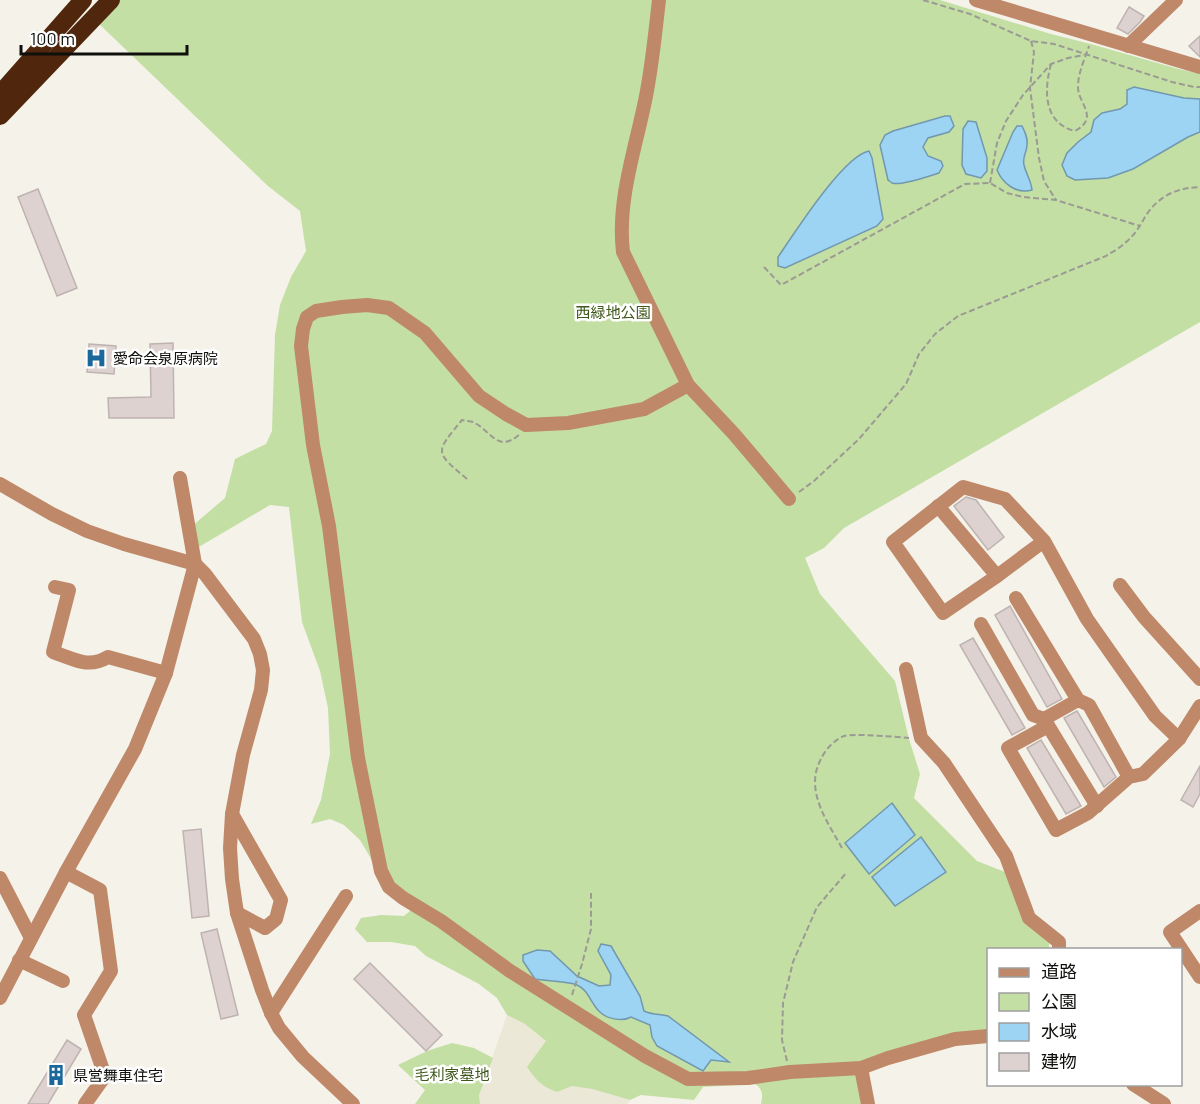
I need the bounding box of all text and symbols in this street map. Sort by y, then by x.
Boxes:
scale bar [21,18,188,56]
text: 100 m [30,27,75,49]
park label: 西緑地公園 [575,303,651,321]
hospital icon: 愛命会泉原病院 [84,346,108,370]
place label: 愛命会泉原病院 [113,349,218,367]
legend [987,948,1182,1086]
text: 道路 [1041,960,1077,982]
text: 公園 [1041,990,1077,1012]
text: 水域 [1041,1020,1077,1042]
text: 建物 [1041,1050,1077,1072]
building icon: 県営舞車住宅 [44,1063,68,1087]
park label: 毛利家墓地 [414,1065,490,1083]
place label: 県営舞車住宅 [73,1066,163,1084]

